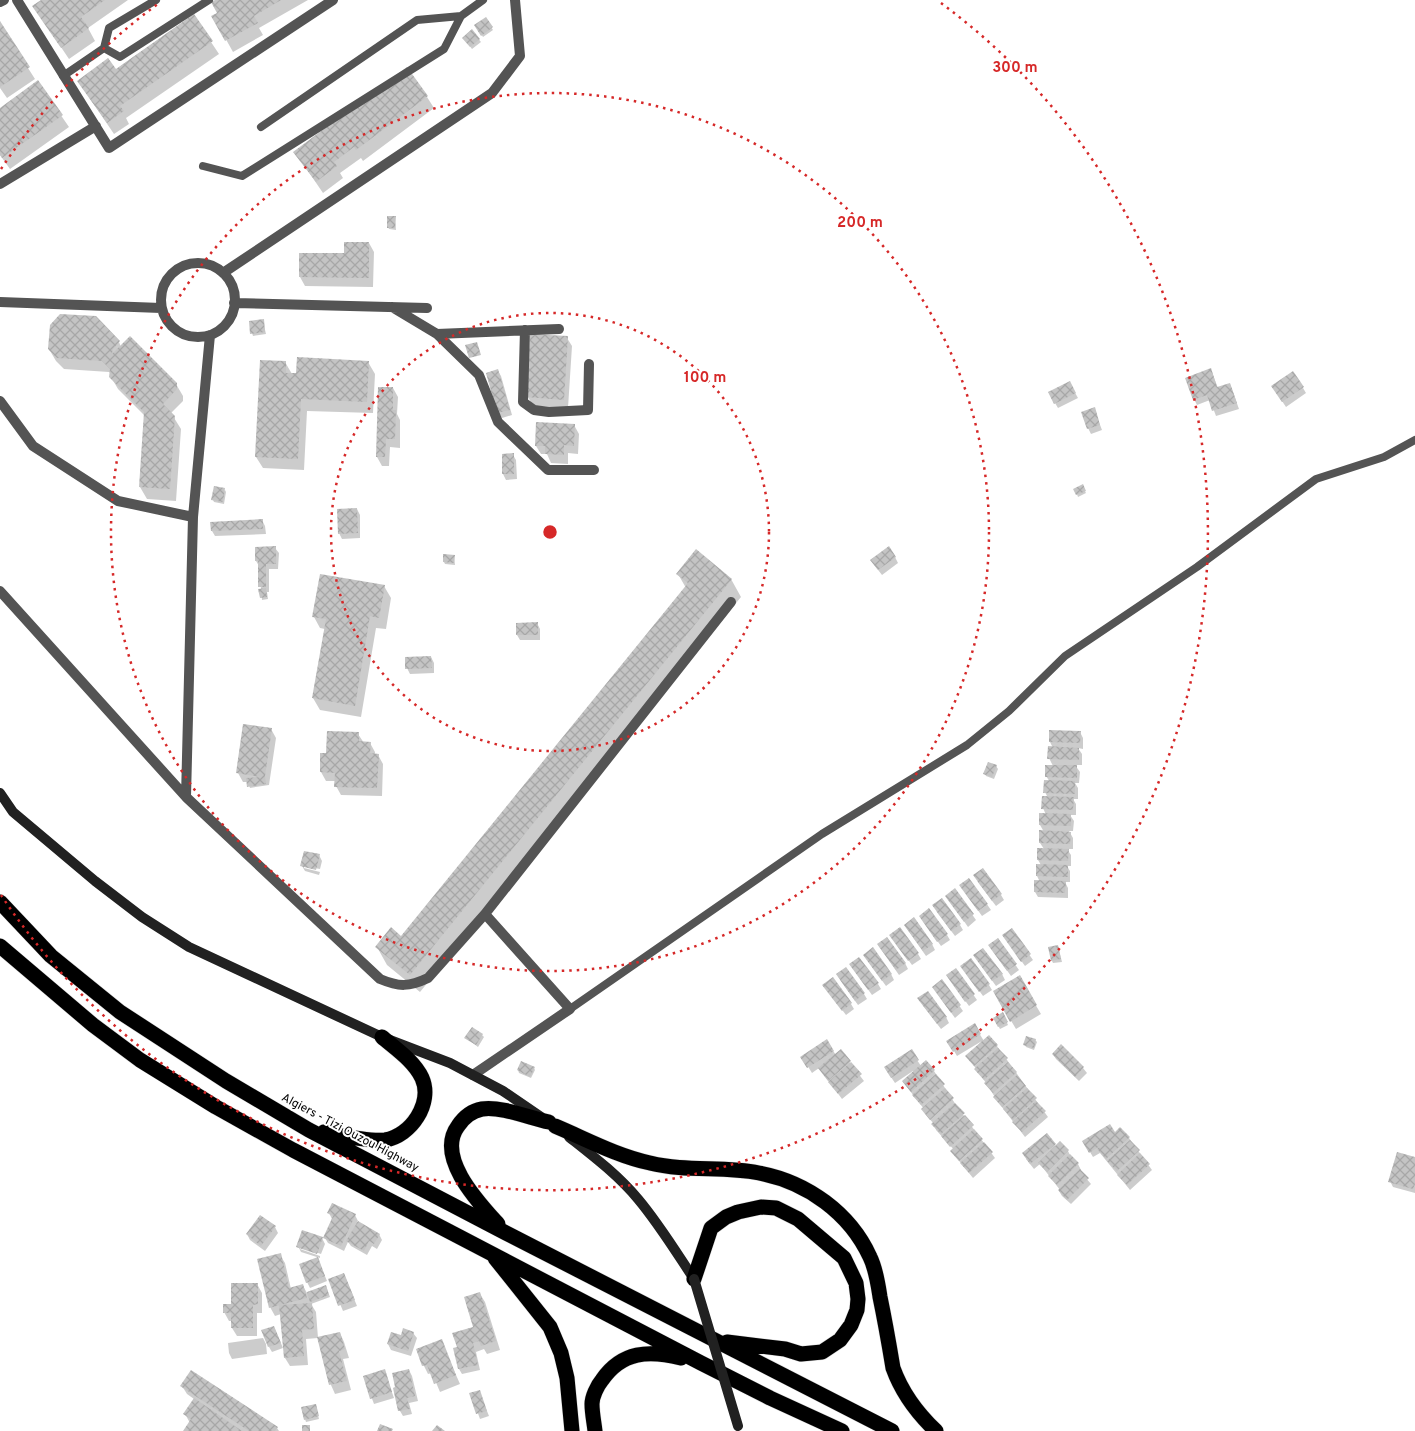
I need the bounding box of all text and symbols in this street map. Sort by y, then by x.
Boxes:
text: 300 m [992,59,1038,78]
text: 200 m [837,214,883,233]
text: 100 m [684,369,726,388]
centre of rings [541,523,559,541]
street label: Algiers - Tizi Ouzou Highway [279,1090,421,1176]

